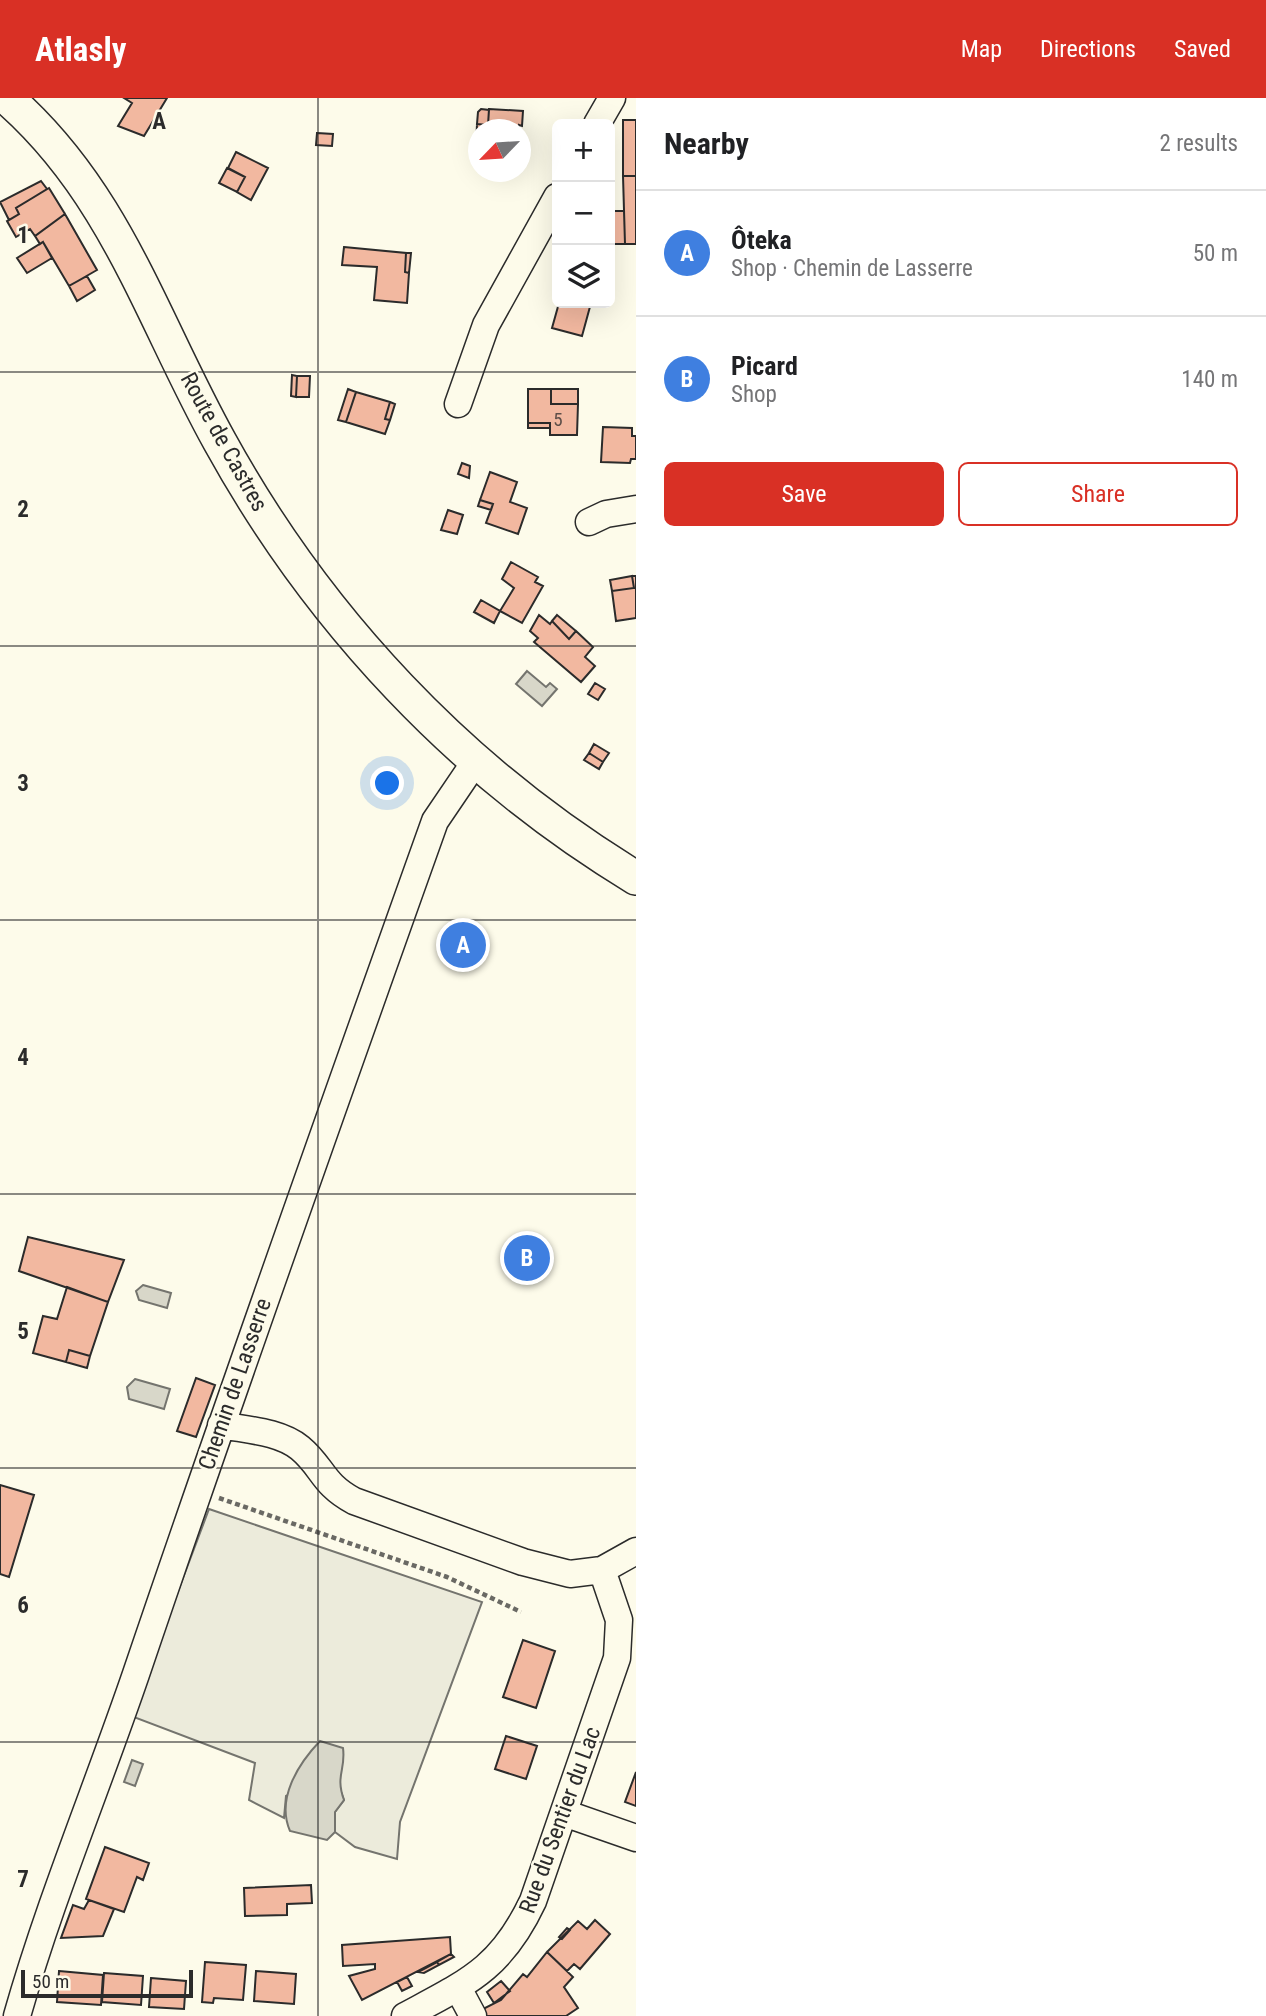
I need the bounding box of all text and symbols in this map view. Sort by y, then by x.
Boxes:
text: Atlasly [35,30,126,69]
text: Map [961,35,1002,63]
text: Directions [1040,35,1136,63]
text: Saved [1174,35,1231,63]
text: A [152,108,166,135]
north arrow [468,119,531,182]
map controls [552,119,615,308]
button: + [552,119,615,182]
text: Nearby [664,126,749,161]
text: 2 results [1160,130,1238,157]
button: − [552,182,615,245]
text: 1 [17,222,29,249]
text: Ôteka [731,225,792,255]
text: A [680,240,694,267]
text: 50 m [1193,240,1238,267]
button: layers [552,245,615,308]
text: Shop · Chemin de Lasserre [731,255,973,282]
text: Picard [731,351,798,381]
text: B [681,366,693,393]
text: 140 m [1181,366,1238,393]
street label: Route de Castres [175,368,273,516]
text: Shop [731,381,777,408]
house number: 5 [553,408,563,431]
button: Save [664,462,944,526]
button: Share [958,462,1238,526]
text: 2 [17,496,29,523]
your location [370,766,404,800]
text: 3 [17,770,29,797]
pin: A [440,919,486,971]
text: 4 [17,1044,29,1071]
pin: B [504,1232,550,1284]
street label: Chemin de Lasserre [193,1295,277,1473]
text: 5 [17,1318,29,1345]
text: 6 [17,1592,29,1619]
street label: Rue du Sentier du Lac [514,1723,606,1917]
text: 7 [17,1866,29,1893]
scale bar [21,1967,192,1999]
text: 50 m [32,1970,69,1993]

